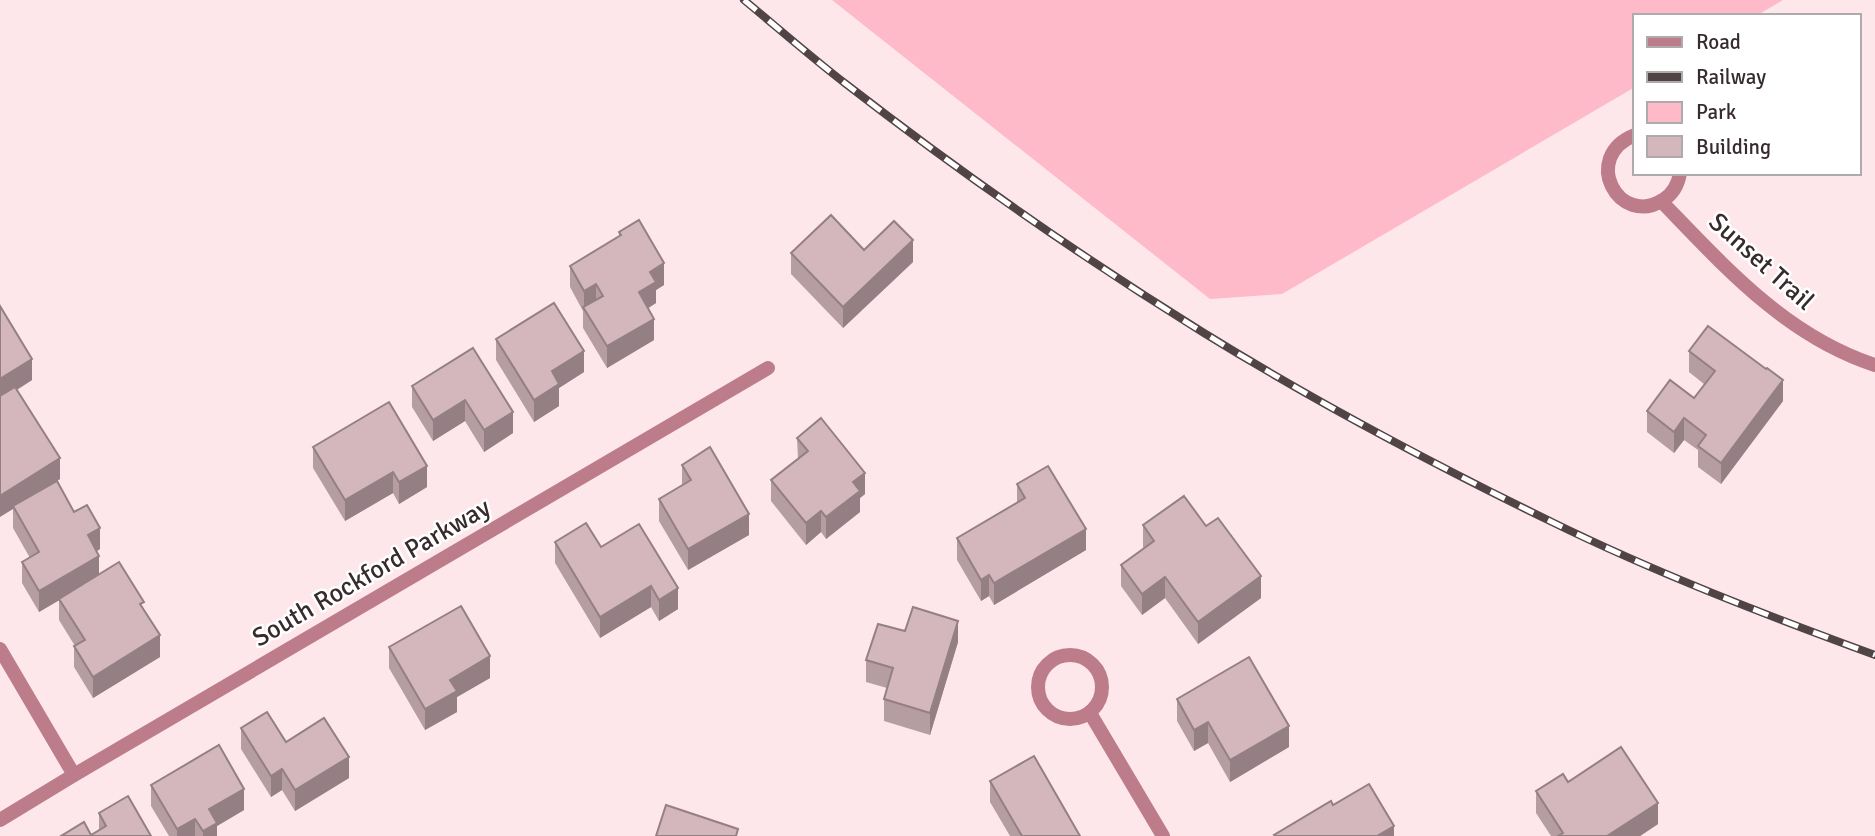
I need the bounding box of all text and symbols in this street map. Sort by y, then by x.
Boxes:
legend [1633,14,1861,175]
text: Road [1696,29,1741,55]
text: Railway [1696,64,1766,90]
text: Park [1696,99,1737,125]
text: Building [1696,134,1771,160]
street label: Sunset Trail [1702,206,1821,317]
street label: South Rockford Parkway [247,492,496,654]

